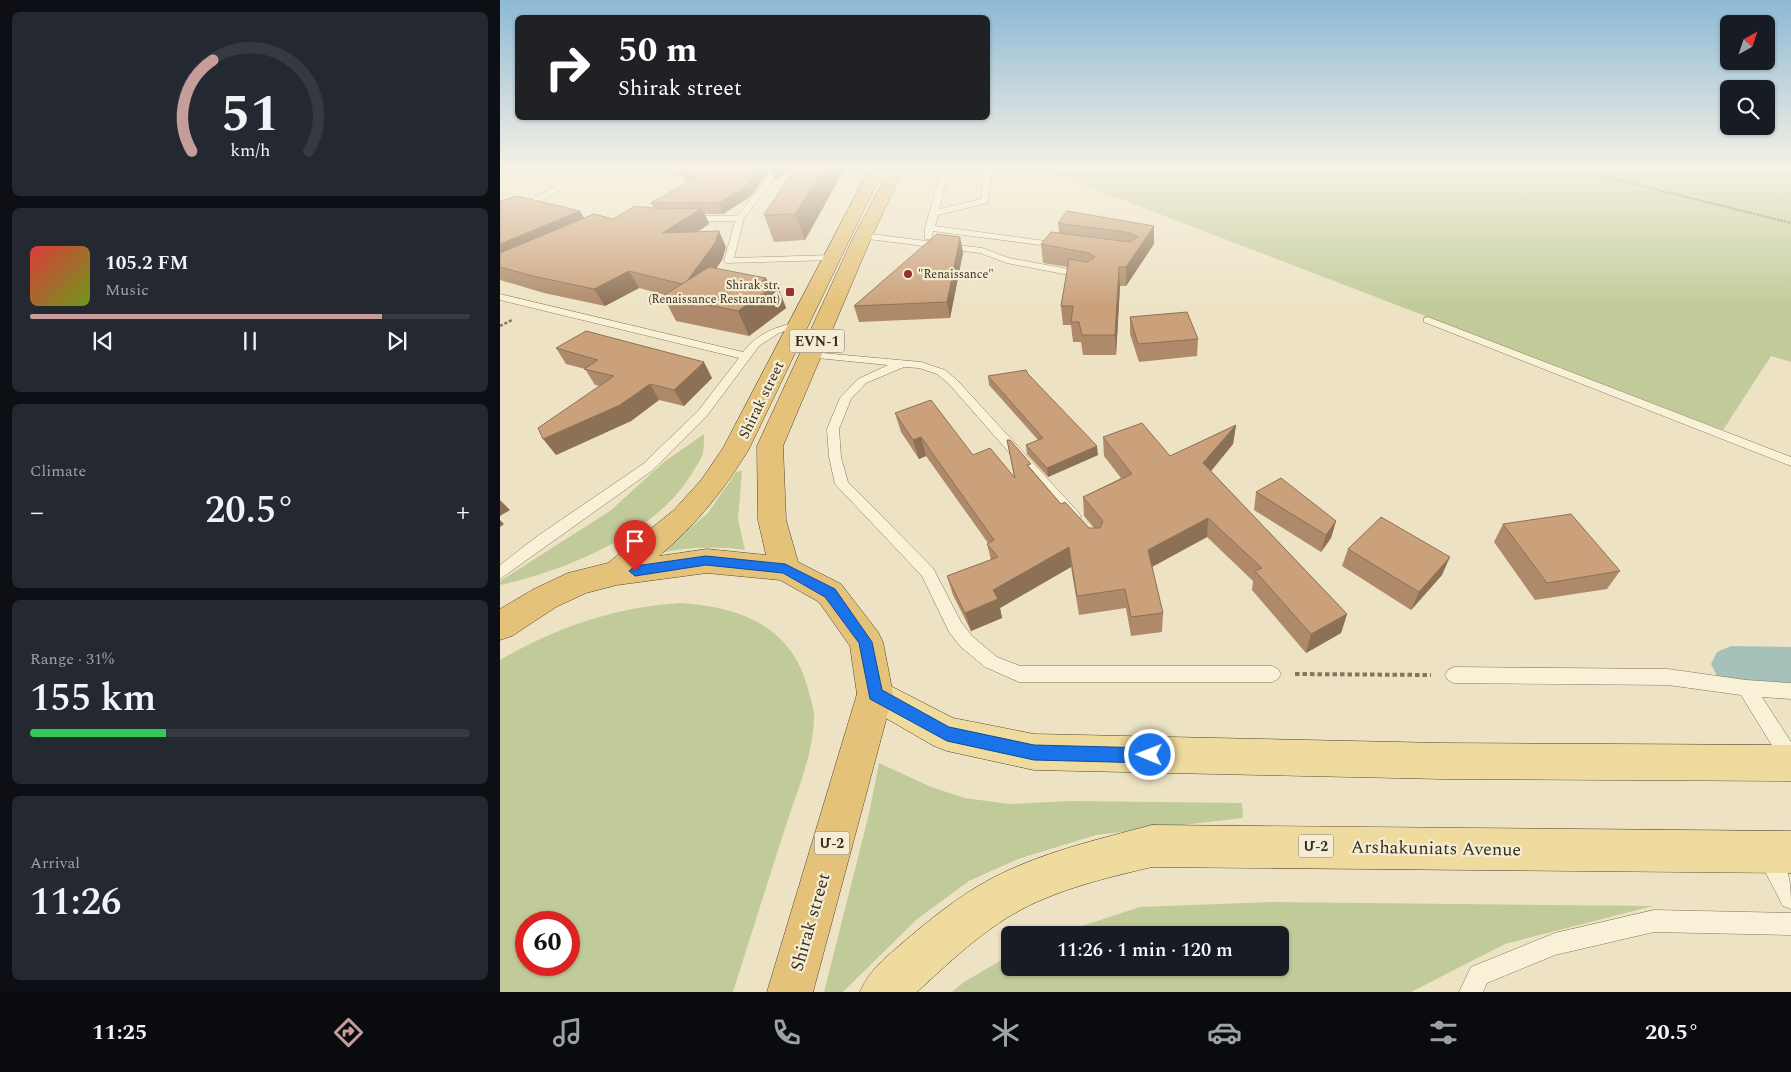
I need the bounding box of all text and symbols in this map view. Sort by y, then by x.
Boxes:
north arrow [1720,15,1775,70]
map controls [1720,15,1775,135]
text: 50 m [618,24,698,77]
icon: right [535,35,600,100]
text: Shirak street [618,72,742,105]
text: 51 [221,75,279,154]
button: search [1720,80,1775,135]
text: km/h [230,137,270,164]
text: 105.2 FM [105,249,188,278]
place label: "Renaissance" [918,265,994,284]
marker: "Renaissance" [902,268,914,280]
place label: Shirak str. (Renaissance Restaurant) [649,276,780,309]
text: Music [105,278,149,302]
marker: Shirak str. (Renaissance Restaurant) [784,286,796,298]
icon: previous [89,327,117,355]
icon: pause [236,327,264,355]
icon: next [383,327,411,355]
road number: EVN-1 [790,330,844,352]
street label: Shirak street [733,357,790,443]
text: Climate [30,459,86,483]
text: 20.5° [205,482,295,540]
text: − [30,491,44,534]
text: + [456,491,470,534]
pin [614,520,656,571]
icon: arrive [621,527,649,555]
text: Range · 31% [30,647,114,671]
text: 155 km [30,670,156,728]
position arrow [1123,728,1175,780]
road number: Մ-2 [814,831,850,854]
road number: Մ-2 [1298,834,1334,858]
street label: Arshakuniats Avenue [1351,834,1521,863]
text: Arrival [30,851,80,875]
street label: Shirak street [784,870,837,975]
text: 11:26 [30,874,121,932]
speed limit sign: 60 [515,911,580,976]
text: 11:26 · 1 min · 120 m [1057,936,1233,965]
icon: directions [331,1015,366,1050]
icon: music [550,1015,585,1050]
icon: phone [769,1015,804,1050]
icon: climate [988,1015,1023,1050]
icon: car [1207,1015,1242,1050]
icon: filters [1426,1015,1461,1050]
text: 11:25 [92,1016,147,1049]
text: 20.5° [1645,1016,1699,1049]

